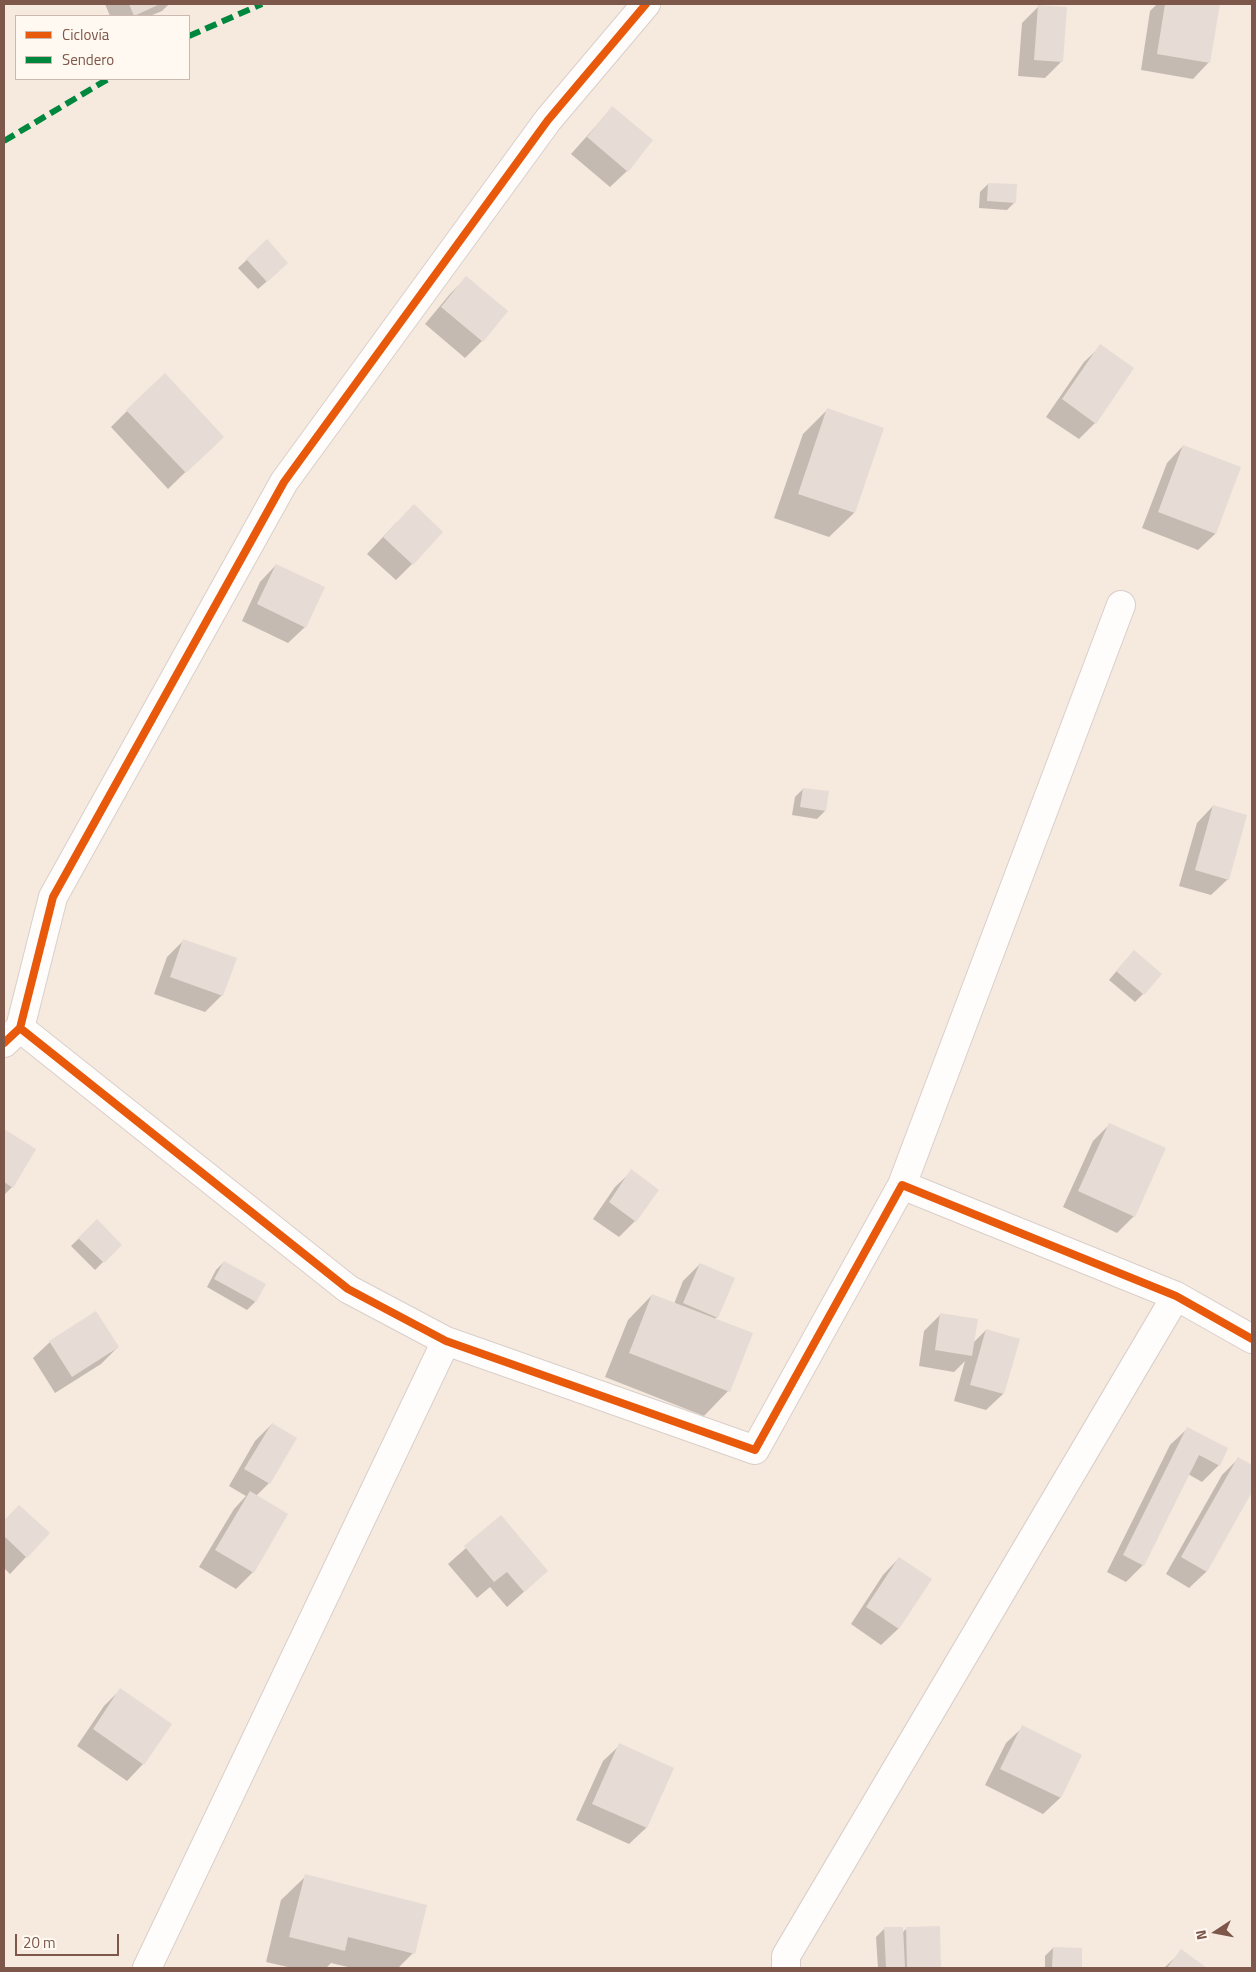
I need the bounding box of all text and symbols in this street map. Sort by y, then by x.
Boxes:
legend [15,15,190,80]
text: Ciclovía [62,23,109,46]
text: Sendero [62,48,114,71]
north arrow [1191,1907,1241,1957]
scale bar [18,1924,121,1956]
text: N [1190,1928,1212,1942]
text: 20 m [23,1931,56,1954]

